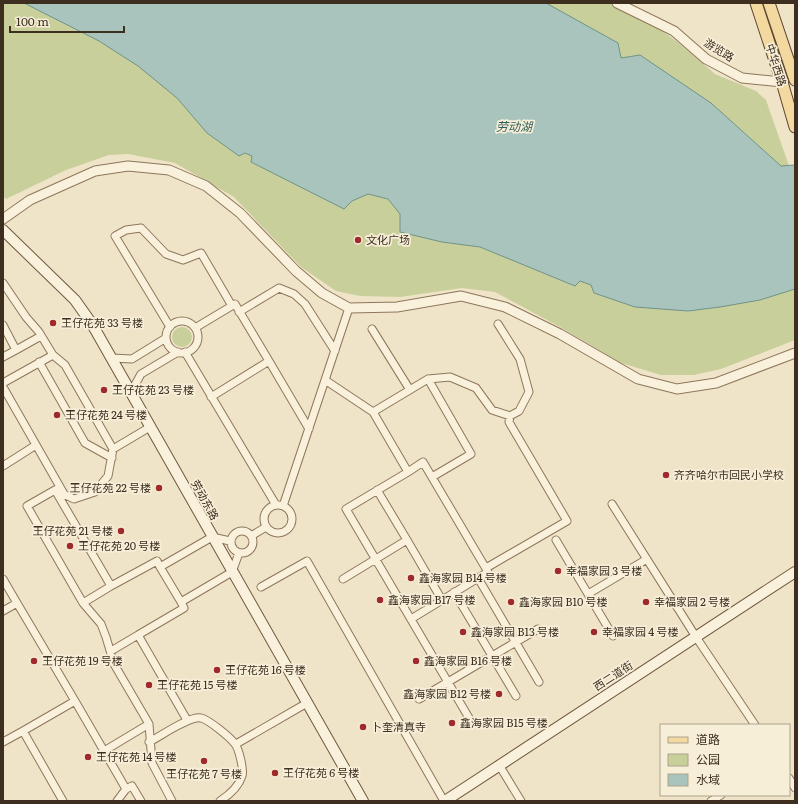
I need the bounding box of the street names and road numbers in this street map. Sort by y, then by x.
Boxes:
street label: 游览路 [701,34,738,65]
street label: 中华西路 [763,41,791,88]
street label: 劳动东路 [188,476,224,523]
street label: 西二道街 [590,656,635,694]

